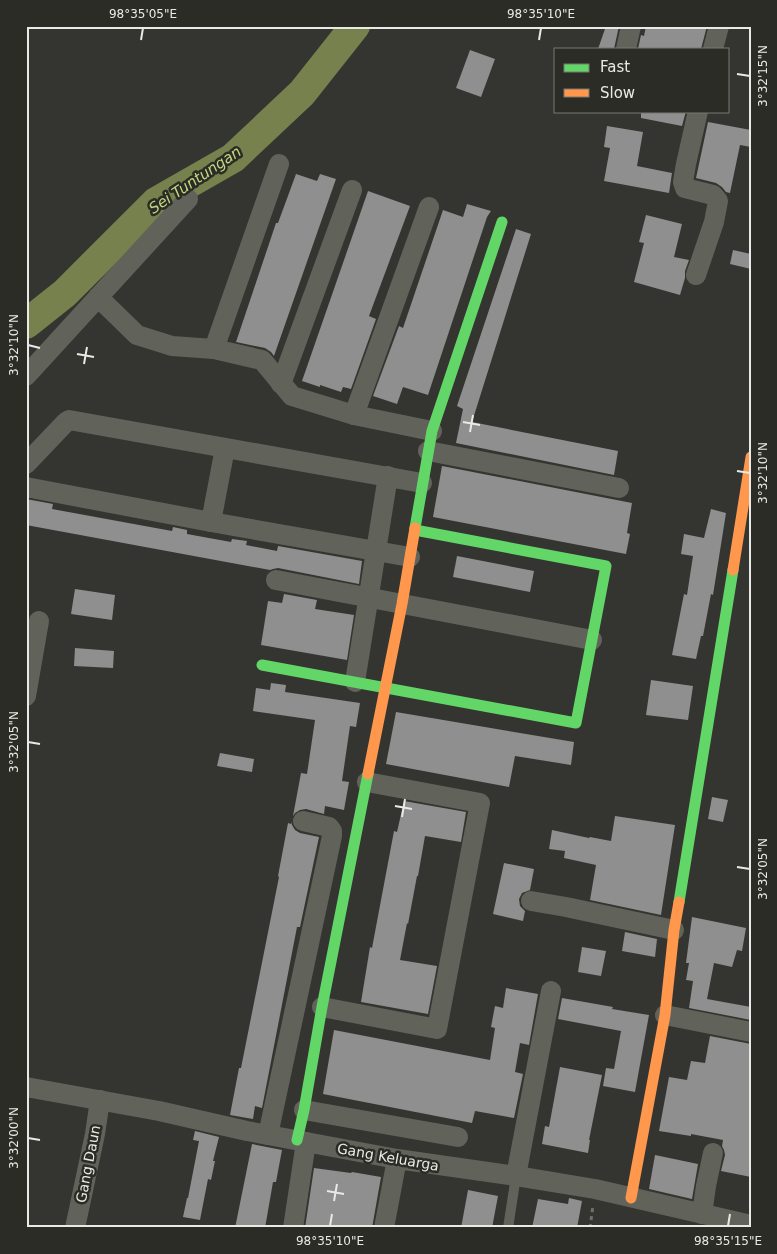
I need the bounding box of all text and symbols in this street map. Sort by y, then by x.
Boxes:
text: 98°35'05"E [109,7,177,21]
text: 98°35'10"E [507,7,575,21]
text: 3°32'15"N [756,45,770,107]
legend [554,48,730,112]
text: Fast [600,58,630,76]
text: Slow [600,84,635,102]
water label: Sei Tuntungan [145,142,245,218]
text: 3°32'10"N [7,314,21,376]
text: 3°32'10"N [756,442,770,504]
text: 3°32'05"N [7,711,21,773]
text: 3°32'05"N [756,838,770,900]
text: 3°32'00"N [7,1107,21,1169]
street label: Gang Daun [73,1124,103,1204]
street label: Gang Keluarga [336,1140,440,1174]
text: 98°35'10"E [296,1234,364,1248]
text: 98°35'15"E [694,1234,762,1248]

